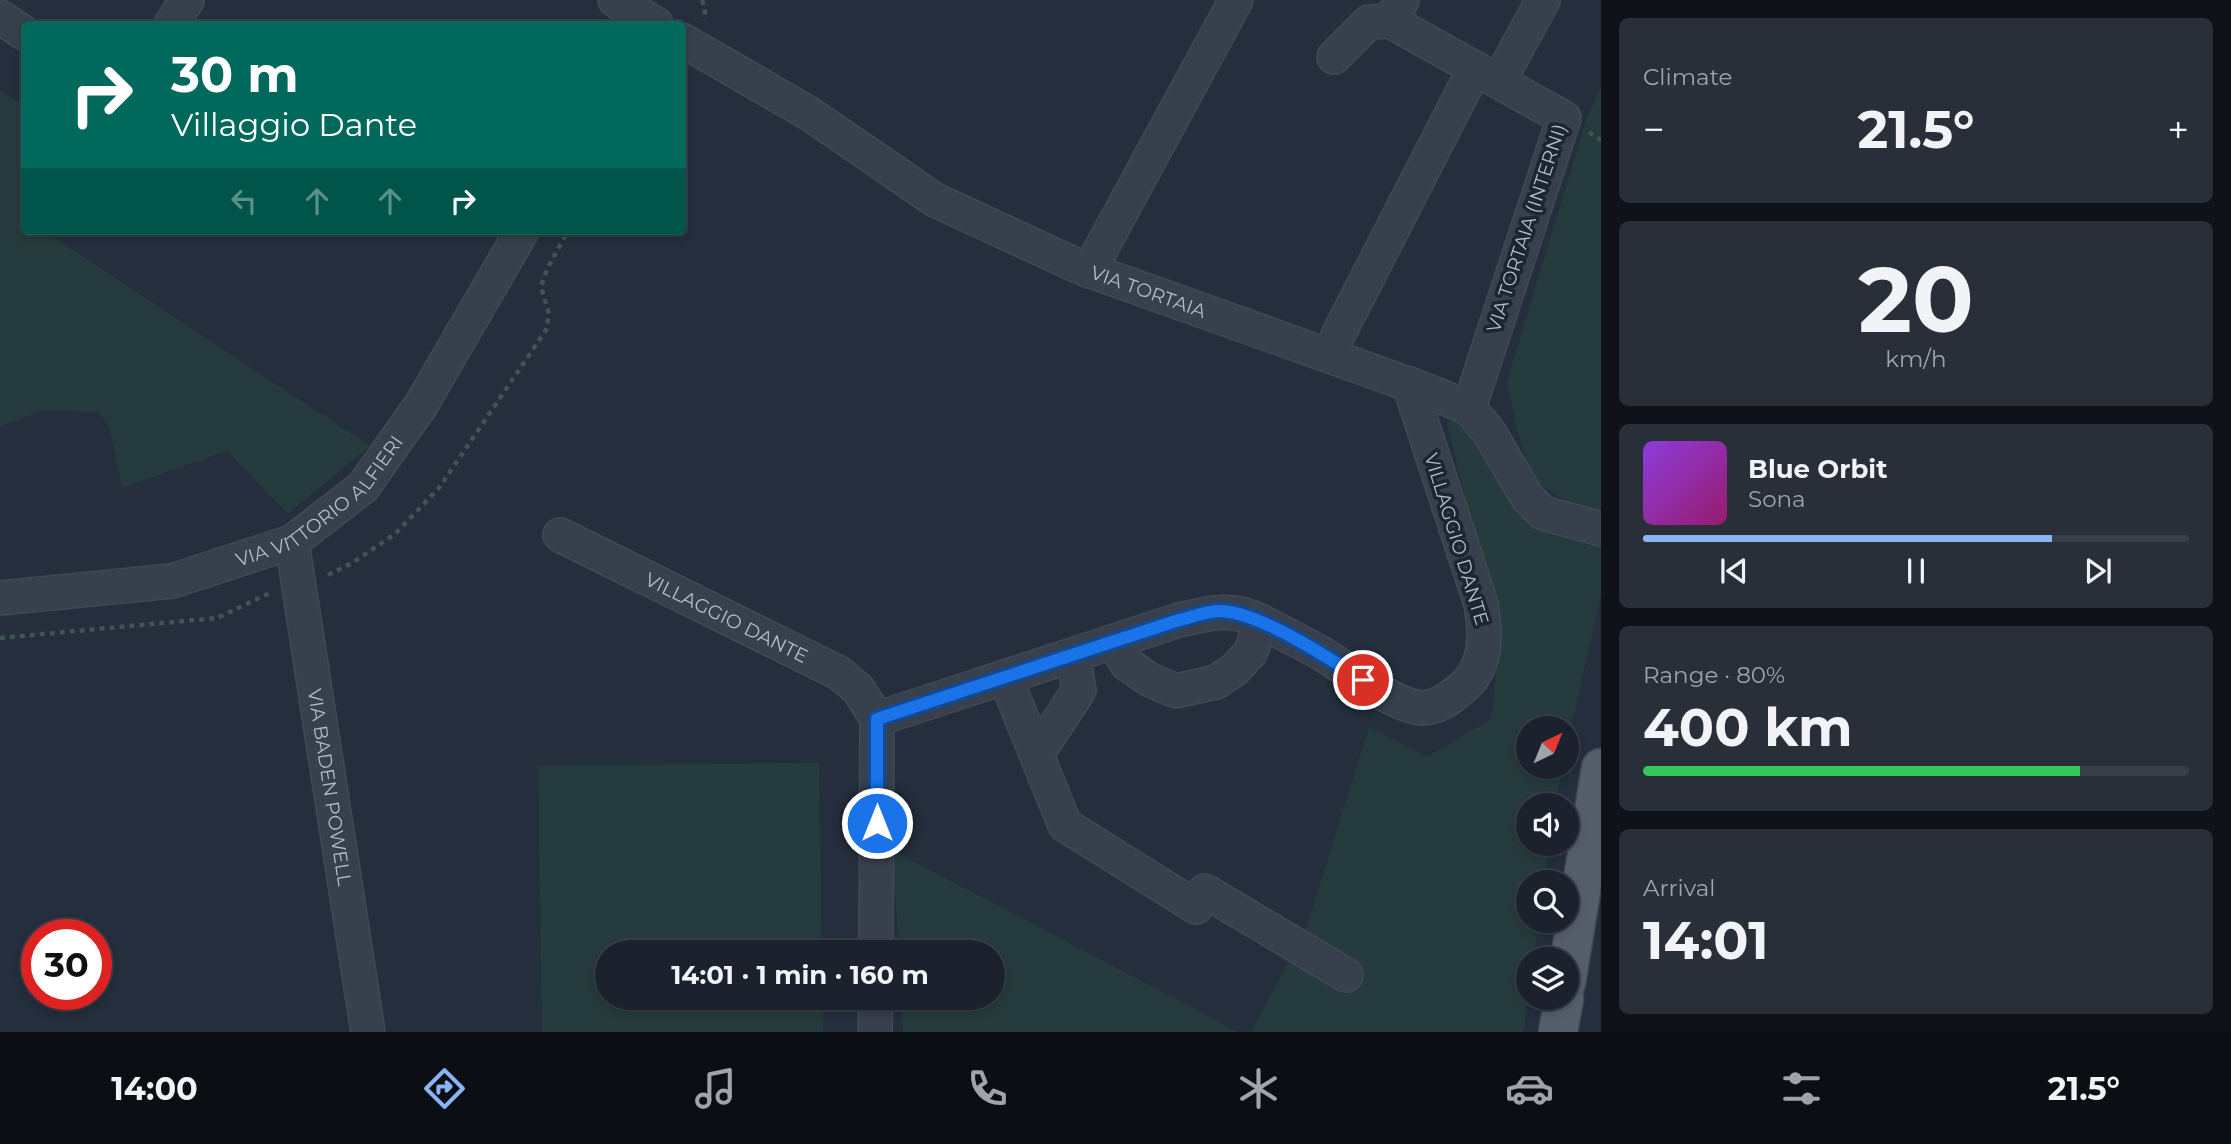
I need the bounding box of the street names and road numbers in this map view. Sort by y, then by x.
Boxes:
street label: VIA TORTAIA (INTERNI) [1482,121,1571,335]
street label: VIA TORTAIA [1088,261,1209,323]
street label: VIA VITTORIO ALFIERI [233,431,408,572]
street label: VILLAGGIO DANTE [1419,450,1494,628]
street label: VILLAGGIO DANTE [641,568,812,668]
street label: VIA BADEN POWELL [303,687,356,888]

